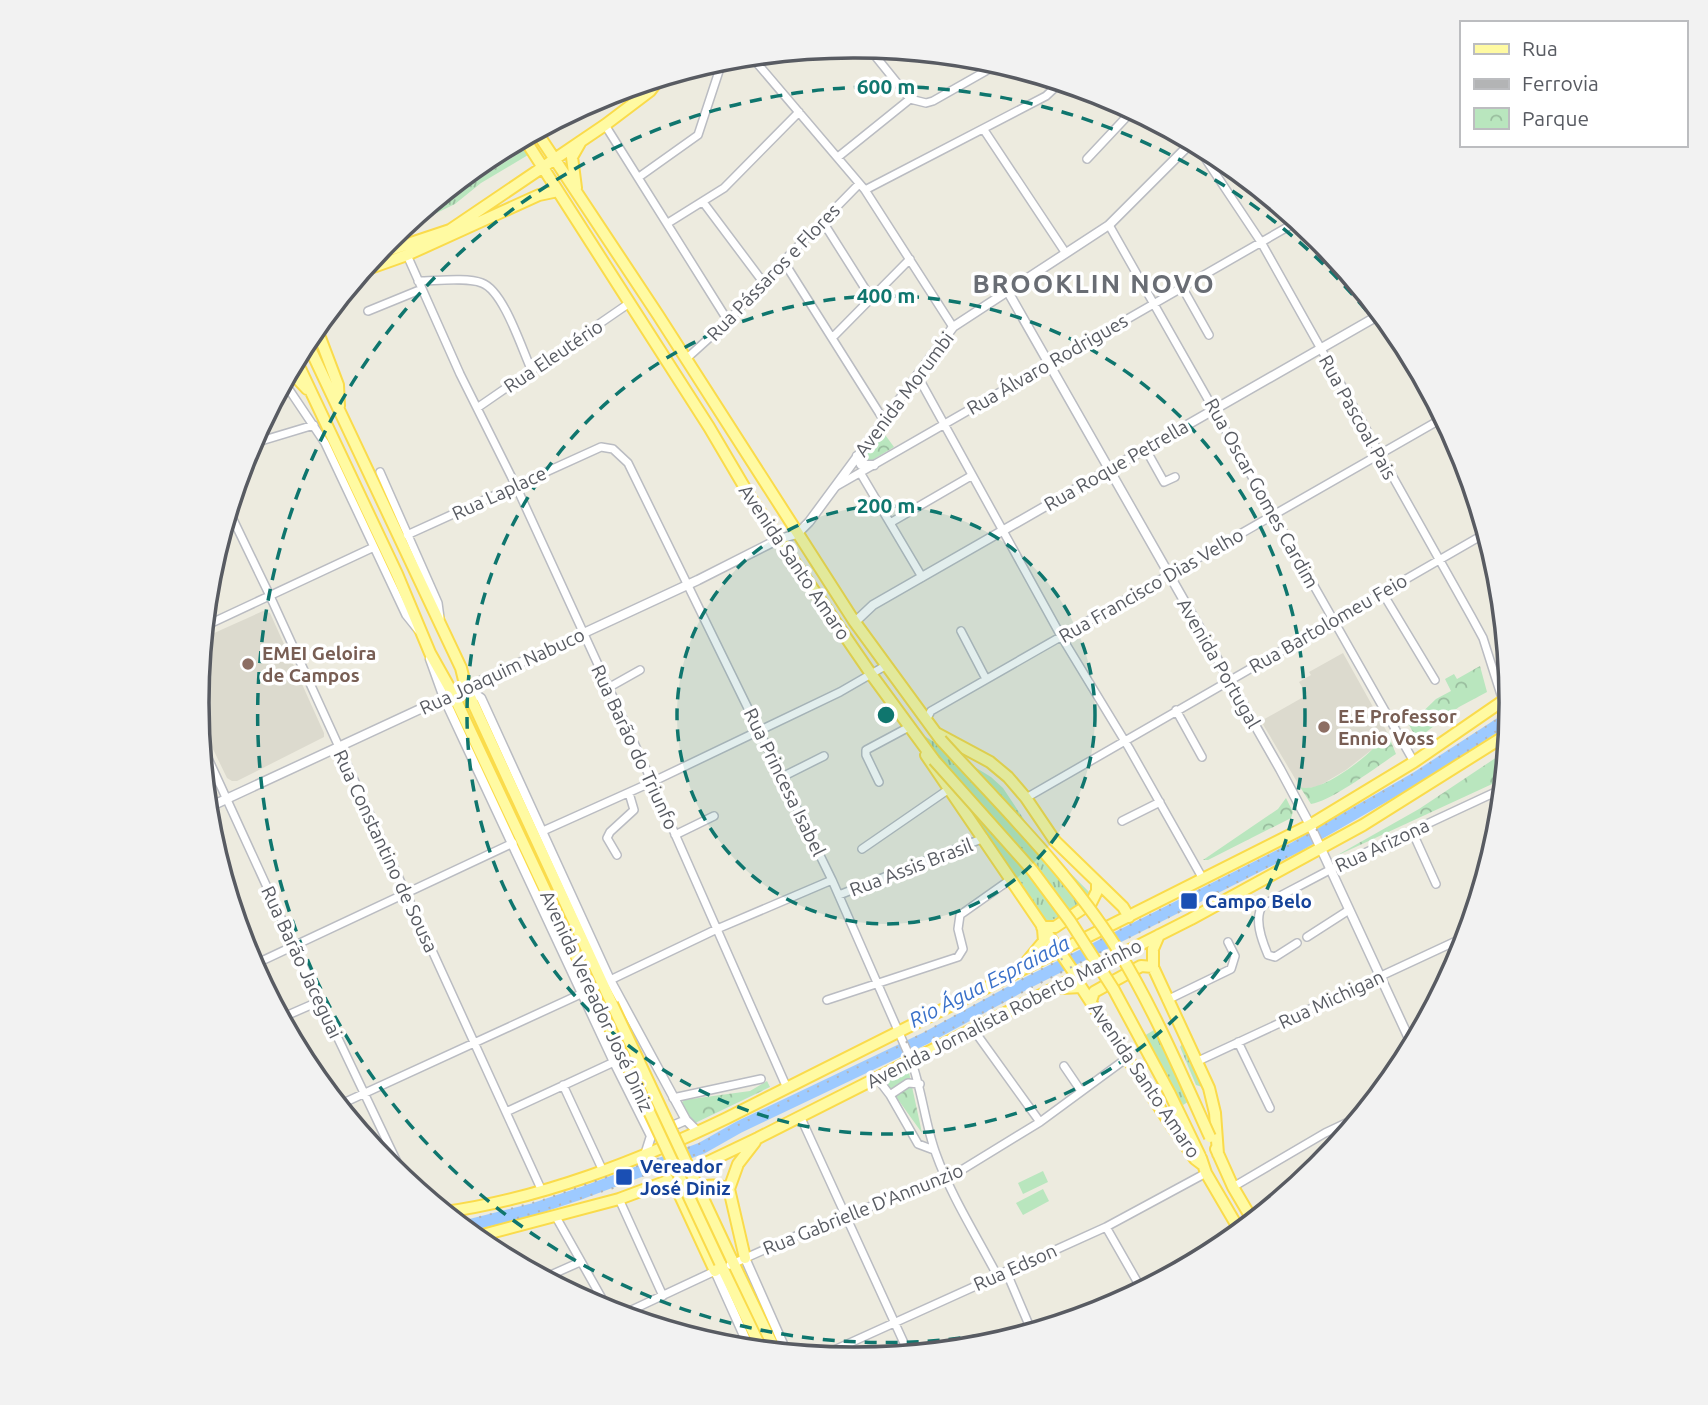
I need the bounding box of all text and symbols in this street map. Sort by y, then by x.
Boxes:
legend [1460,21,1687,147]
text: Rua [1522,36,1558,60]
text: Ferrovia [1522,71,1599,95]
text: 600 m [857,74,915,98]
text: Parque [1522,106,1589,130]
street label: Rua Pássaros e Flores [702,199,844,345]
district label: BROOKLIN NOVO [972,269,1216,298]
text: 400 m [857,283,915,307]
street label: Rua Álvaro Rodrigues [963,309,1131,419]
street label: Rua Eleutério [499,315,607,397]
street label: Avenida Morumbi [850,327,958,461]
street label: Rua Pascoal Pais [1315,351,1401,483]
street label: Rua Oscar Gomes Cardim [1201,394,1323,592]
street label: Rua Roque Petrella [1040,415,1192,515]
street label: Rua Laplace [448,462,550,524]
street label: Avenida Santo Amaro [735,480,855,644]
text: 200 m [857,493,915,517]
street label: Rua Francisco Dias Velho [1055,523,1247,647]
street label: Rua Bartolomeu Feio [1245,569,1411,677]
street label: Avenida Portugal [1173,594,1265,732]
street label: Rua Joaquim Nabuco [416,623,588,719]
place label: EMEI Geloira de Campos [262,642,376,686]
marker: EMEI Geloira de Campos [240,656,256,672]
street label: Rua Barão do Triunfo [587,661,683,833]
centre of rings [874,703,898,727]
street label: Rua Princesa Isabel [740,704,830,860]
place label: E.E Professor Ennio Voss [1338,705,1457,749]
marker: E.E Professor Ennio Voss [1316,719,1332,735]
street label: Rua Constantino de Sousa [329,746,443,956]
street label: Rua Arizona [1331,814,1433,876]
street label: Rua Assis Brasil [846,833,976,901]
street label: Rua Barão Jaceguai [257,882,347,1042]
street label: Avenida Vereador José Diniz [536,887,658,1115]
place label: Campo Belo [1205,890,1312,912]
marker: Campo Belo [1179,891,1199,911]
water label: Rio Água Espraiada [905,930,1073,1032]
street label: Avenida Jornalista Roberto Marinho [863,934,1145,1092]
street label: Rua Michigan [1275,965,1387,1033]
street label: Avenida Santo Amaro [1085,998,1205,1162]
place label: Vereador José Diniz [640,1155,731,1199]
street label: Rua Gabrielle D'Annunzio [760,1159,966,1259]
marker: Vereador José Diniz [614,1167,634,1187]
street label: Rua Edson [970,1239,1060,1295]

